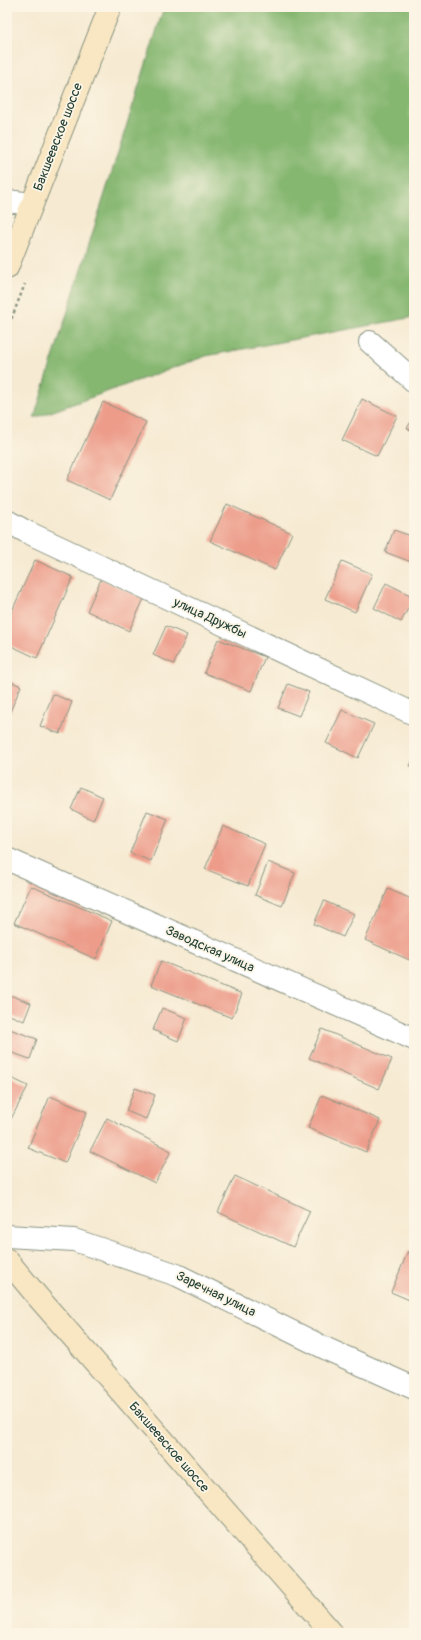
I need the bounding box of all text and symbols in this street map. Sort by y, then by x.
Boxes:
street label: Бакшеевское шоссе [30,80,86,193]
street label: улица Дружбы [170,594,249,642]
street label: Заводская улица [163,922,257,976]
street label: Заречная улица [173,1268,259,1320]
street label: Бакшеевское шоссе [125,1399,213,1496]

